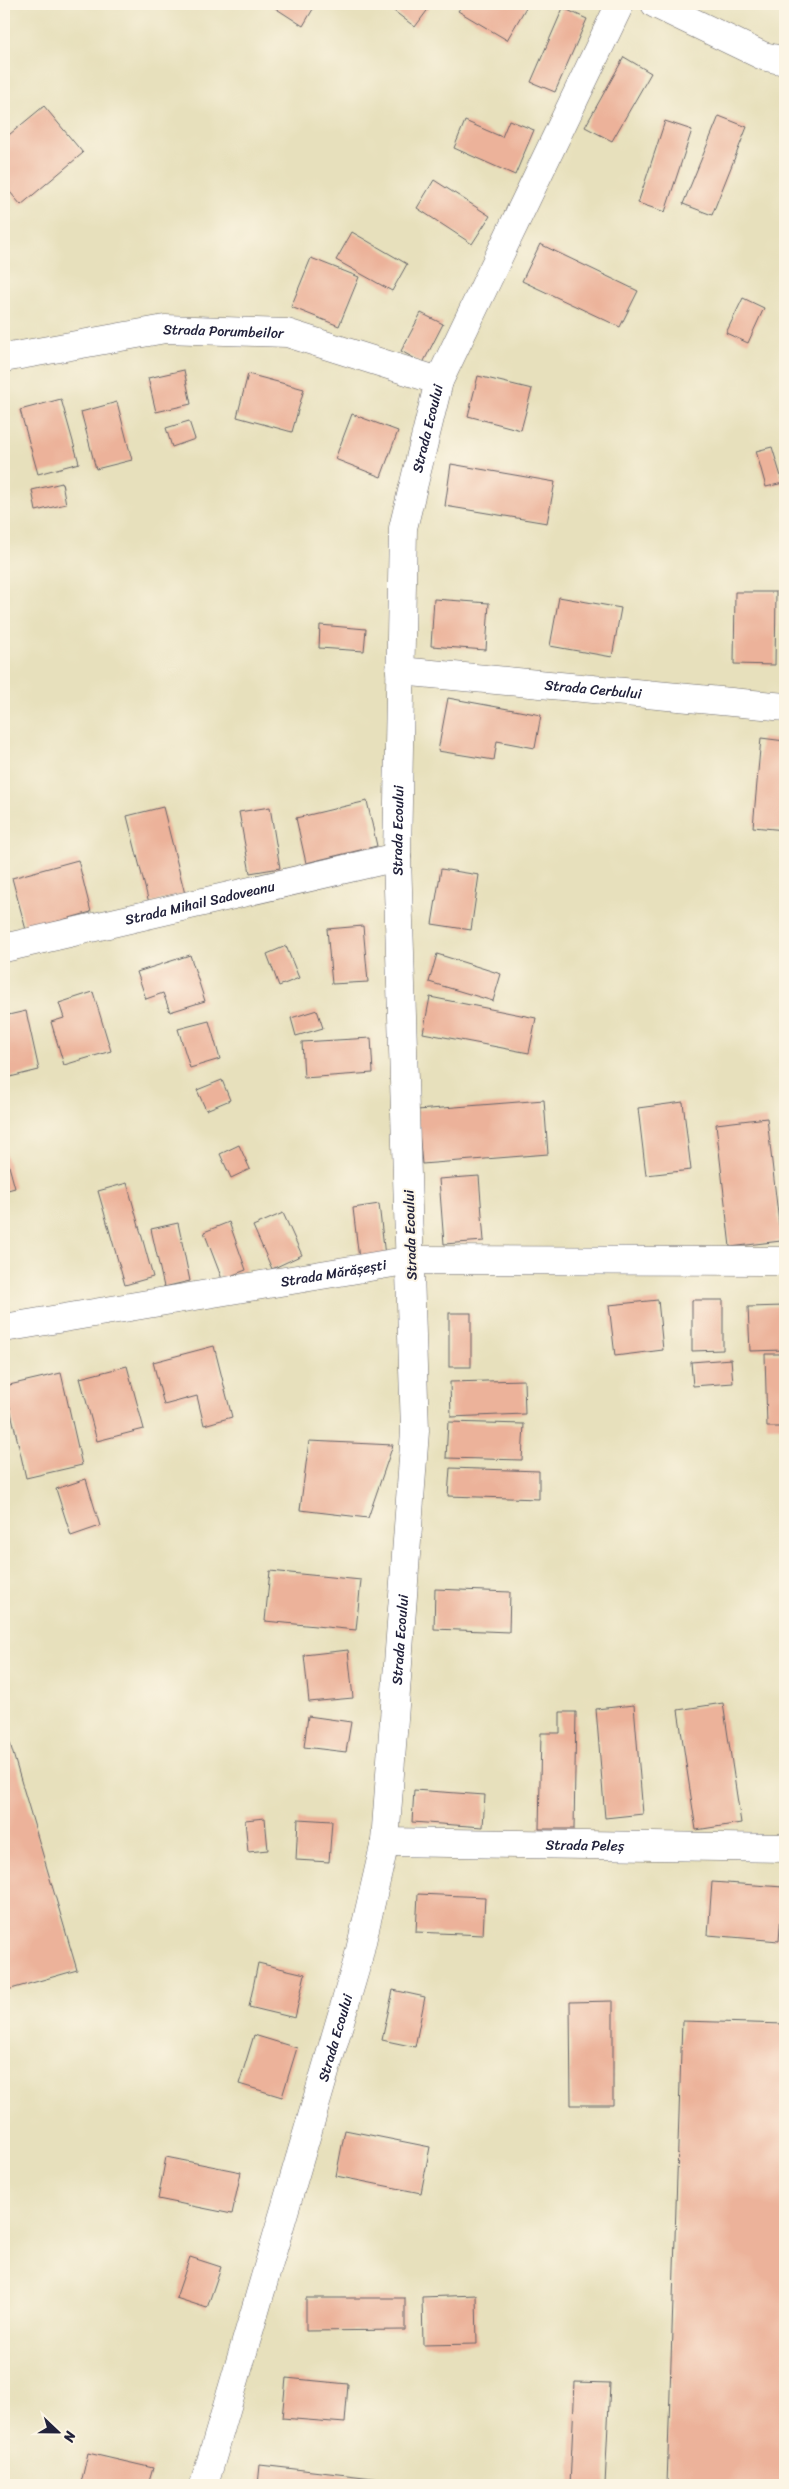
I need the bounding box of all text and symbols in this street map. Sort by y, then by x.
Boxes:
street label: Strada Porumbeilor [163,317,285,346]
street label: Strada Ecoului [405,381,451,476]
street label: Strada Cerbului [543,673,644,707]
street label: Strada Ecoului [385,784,411,876]
street label: Strada Mihail Sadoveanu [123,874,278,933]
street label: Strada Ecoului [396,1188,425,1281]
street label: Strada Mărășești [279,1252,390,1295]
street label: Strada Ecoului [385,1593,416,1686]
street label: Strada Peleș [545,1832,625,1859]
street label: Strada Ecoului [311,1990,361,2085]
north arrow [32,2406,82,2456]
text: N [56,2427,83,2446]

